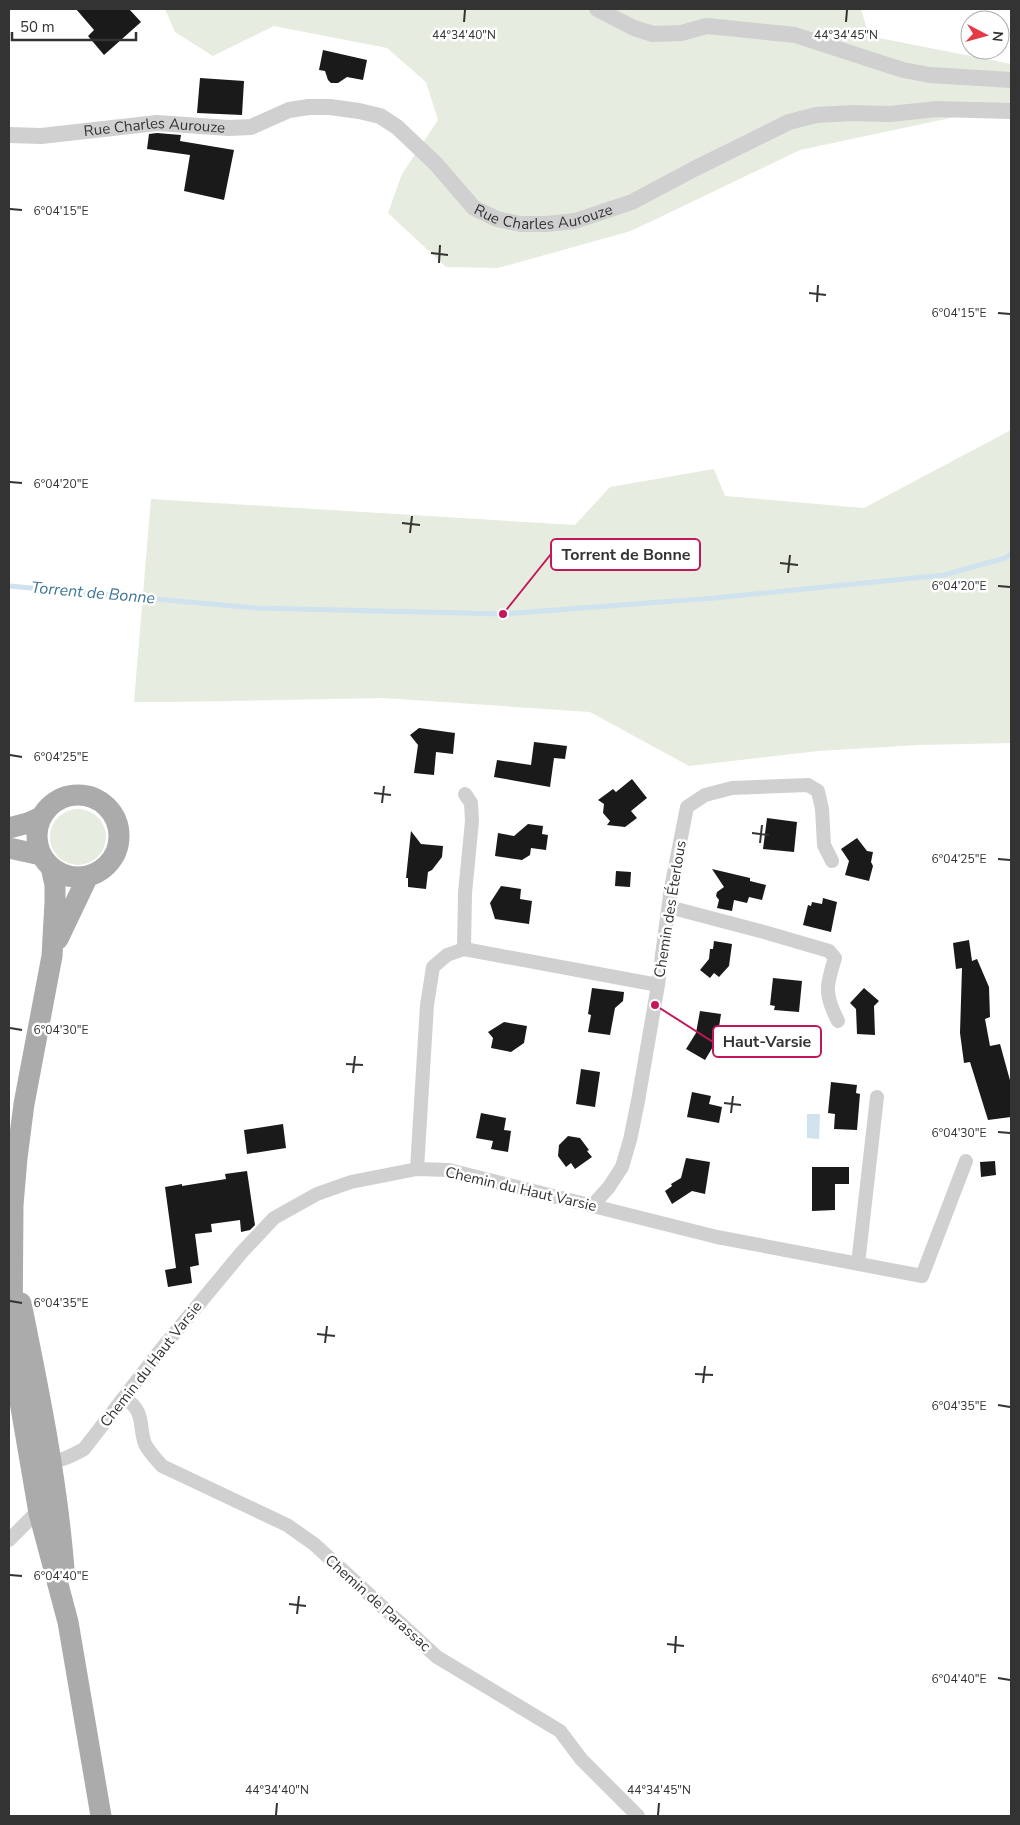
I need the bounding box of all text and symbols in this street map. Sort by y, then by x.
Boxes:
scale bar [12,10,136,42]
north arrow [960,10,1010,60]
text: 50 m [20,17,55,37]
text: 44°34'40"N [432,27,496,43]
text: 44°34'45"N [814,27,878,43]
text: N [987,30,1007,43]
street label: Rue Charles Aurouze [83,113,226,141]
street label: Rue Charles Aurouze [471,199,615,234]
text: 6°04'15"E [34,203,88,219]
text: 6°04'15"E [932,305,986,321]
text: 6°04'20"E [34,476,88,492]
callout: Torrent de Bonne [551,539,700,570]
text: Torrent de Bonne [561,544,691,566]
water label: Torrent de Bonne [30,577,156,609]
text: 6°04'20"E [932,578,986,594]
text: 6°04'25"E [34,749,88,765]
street label: Chemin des Éterlous [649,839,691,979]
text: 6°04'25"E [932,851,986,867]
text: 6°04'30"E [34,1022,88,1038]
callout: Haut-Varsie [713,1026,821,1057]
text: Haut-Varsie [723,1031,812,1053]
text: 6°04'30"E [932,1125,986,1141]
street label: Chemin du Haut Varsie [443,1162,599,1216]
text: 6°04'35"E [34,1295,88,1311]
street label: Chemin du Haut Varsie [96,1297,206,1431]
text: 6°04'35"E [932,1398,986,1414]
street label: Chemin de Parassac [321,1550,435,1656]
text: 6°04'40"E [34,1568,88,1584]
text: 6°04'40"E [932,1671,986,1687]
text: 44°34'40"N [245,1782,309,1798]
text: 44°34'45"N [627,1782,691,1798]

